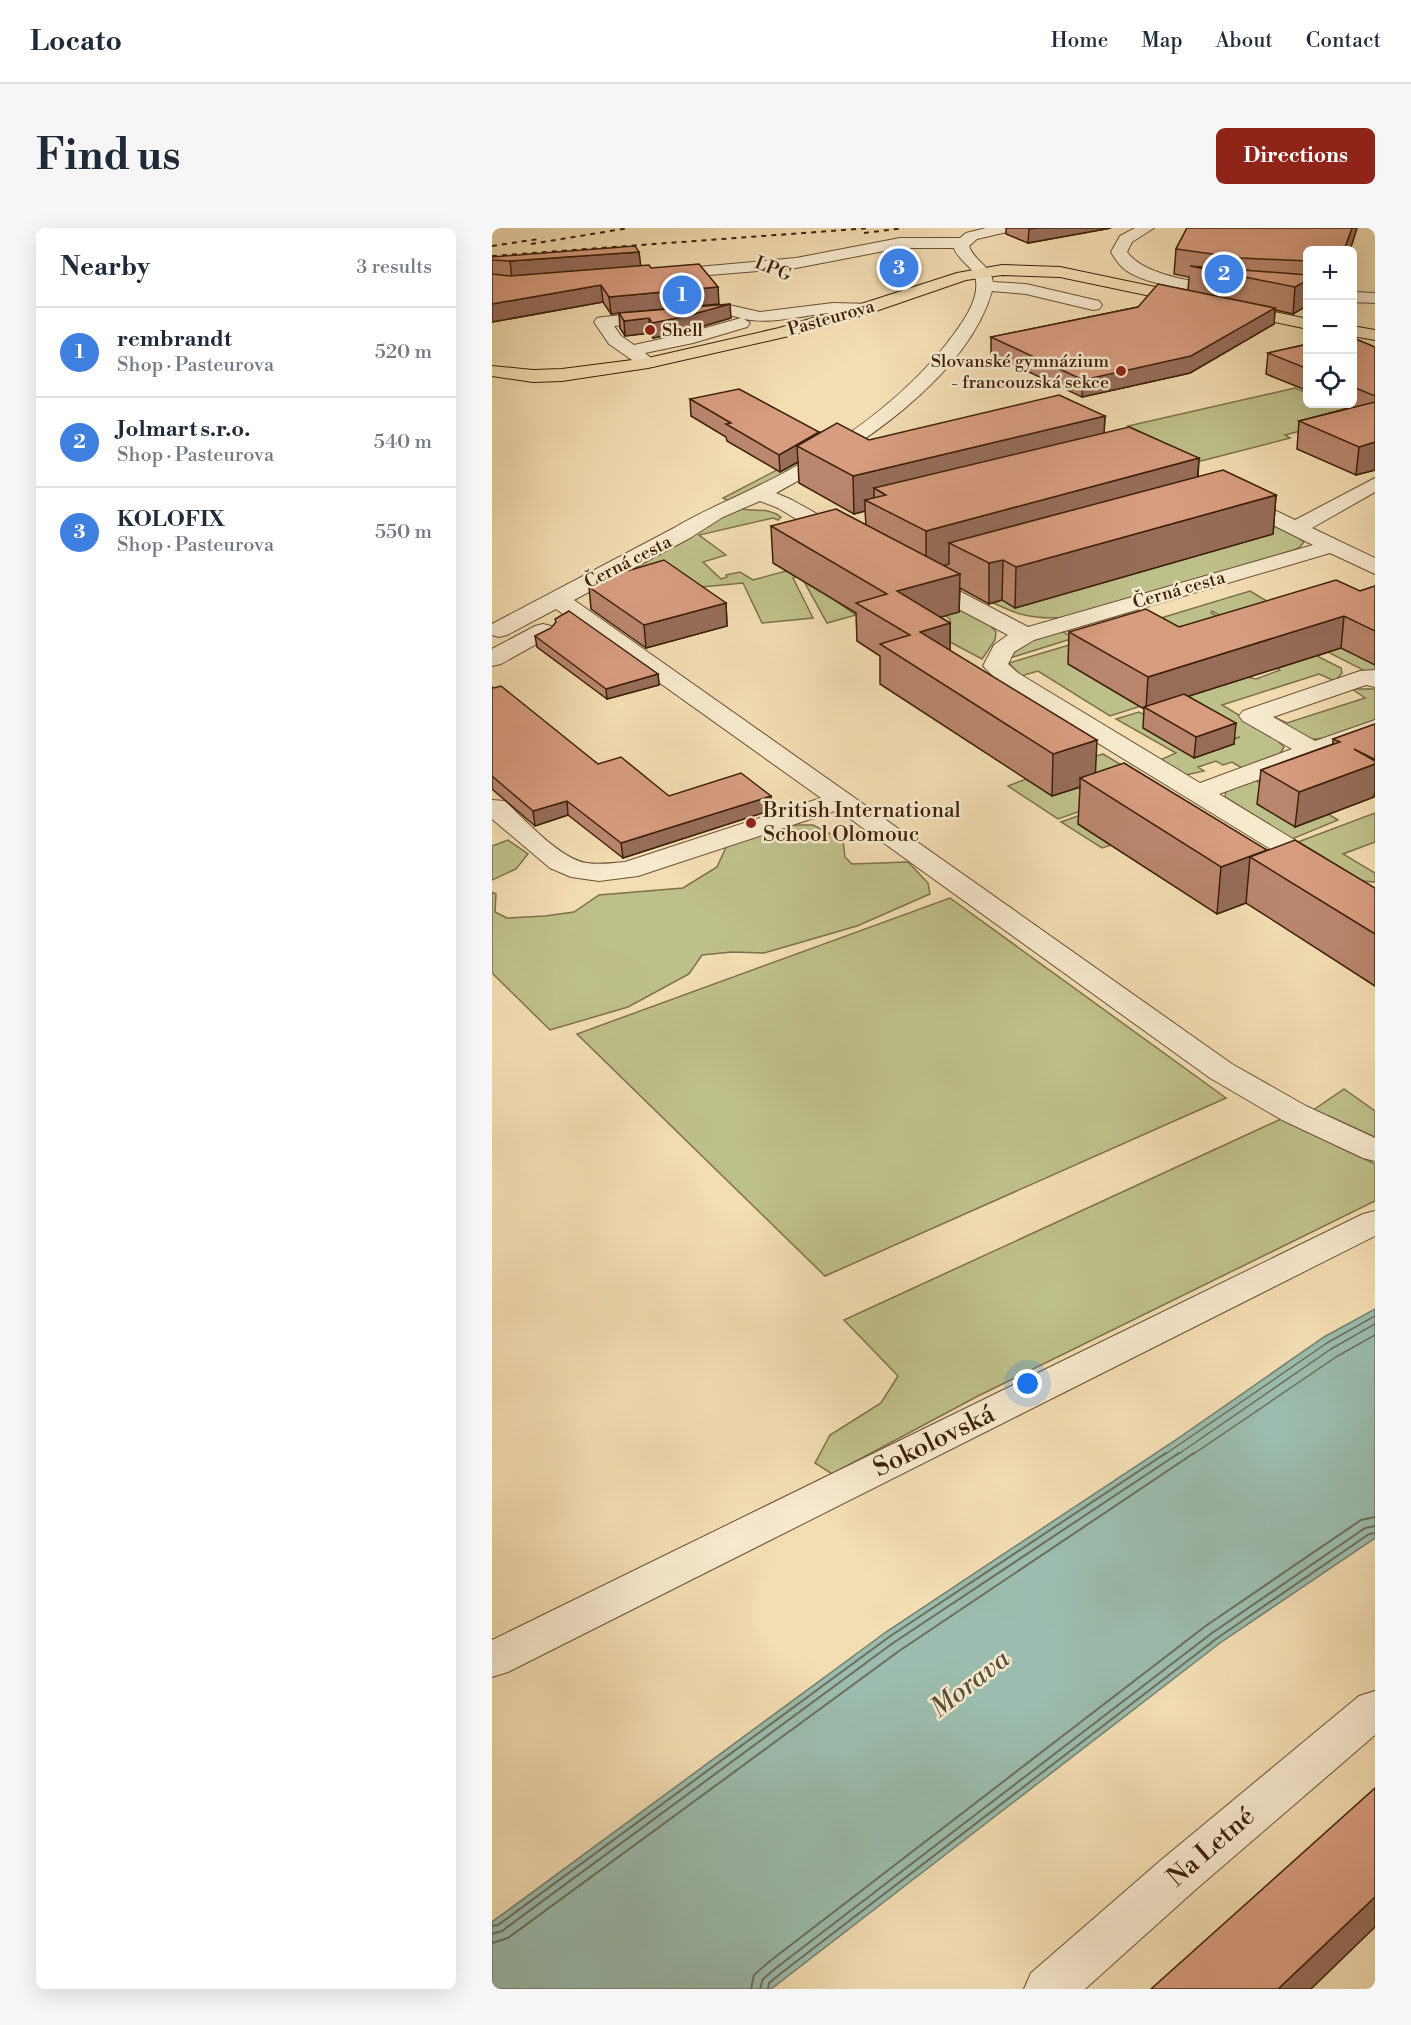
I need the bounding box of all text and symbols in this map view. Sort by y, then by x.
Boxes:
text: Locato [30,24,122,59]
text: Home [1051,28,1108,54]
text: Map [1141,28,1183,54]
text: About [1216,28,1273,54]
text: Contact [1306,28,1381,54]
button: Directions [1216,128,1375,184]
text: Find us [36,130,180,183]
pin: 3 [880,246,918,291]
map controls [1303,246,1357,408]
button: + [1303,246,1357,300]
text: Nearby [60,251,150,283]
street label: LPG [751,251,795,287]
pin: 2 [1204,252,1244,296]
text: 3 results [356,255,432,280]
pin: 1 [662,272,702,318]
street label: Pasteurova [785,294,878,341]
button: − [1303,300,1357,354]
place label: Shell [662,319,703,342]
marker: Shell [643,323,657,337]
text: rembrandt [117,326,232,353]
text: 1 [75,340,84,365]
text: 520 m [375,340,432,365]
place label: Slovanské gymnázium - francouzská sekce [931,350,1109,394]
text: Shop · Pasteurova [117,353,274,378]
button: locate [1303,354,1357,408]
marker: Slovanské gymnázium - francouzská sekce [1114,364,1128,378]
text: Jolmart s.r.o. [117,416,250,443]
text: 2 [73,430,86,455]
text: 540 m [374,430,432,455]
text: Shop · Pasteurova [117,443,274,468]
text: KOLOFIX [117,506,225,533]
text: 3 [73,520,86,545]
text: 550 m [375,520,432,545]
street label: Černá cesta [580,530,676,594]
text: Shop · Pasteurova [117,533,274,558]
street label: Černá cesta [1130,566,1229,614]
place label: British International School Olomouc [762,798,961,848]
marker: British International School Olomouc [744,816,758,830]
your location [1013,1369,1042,1398]
street label: Sokolovská [868,1398,1001,1484]
water label: Morava [923,1642,1018,1726]
street label: Na Letné [1161,1800,1261,1894]

